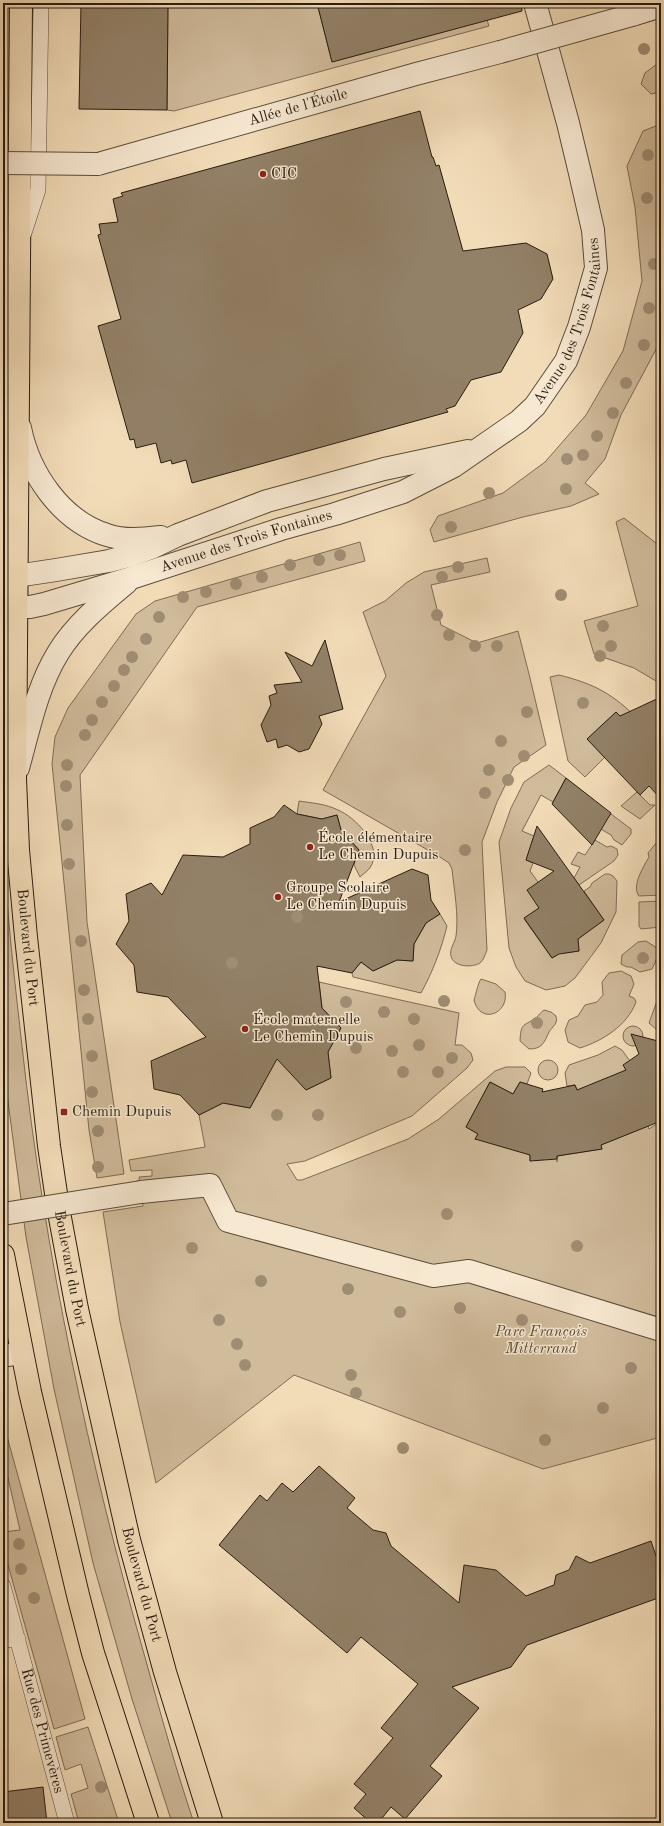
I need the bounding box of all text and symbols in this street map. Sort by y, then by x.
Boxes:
street label: Allée de l'Étoile [247,86,350,129]
place label: CIC [271,167,297,182]
marker: CIC [258,169,268,179]
street label: Avenue des Trois Fontaines [531,237,604,407]
street label: Avenue des Trois Fontaines [158,508,334,575]
place label: École élémentaire Le Chemin Dupuis [318,828,439,863]
marker: École élémentaire Le Chemin Dupuis [305,842,315,852]
place label: Groupe Scolaire Le Chemin Dupuis [286,881,407,913]
street label: Boulevard du Port [14,888,41,1007]
marker: Groupe Scolaire Le Chemin Dupuis [273,892,283,902]
place label: École maternelle Le Chemin Dupuis [253,1010,374,1045]
marker: École maternelle Le Chemin Dupuis [240,1024,250,1034]
place label: Chemin Dupuis [72,1105,171,1120]
marker: Chemin Dupuis [59,1107,69,1117]
street label: Boulevard du Port [51,1209,88,1328]
park label: Parc François Mitterrand [494,1325,587,1357]
street label: Boulevard du Port [119,1526,164,1643]
street label: Rue des Primevères [18,1667,66,1795]

